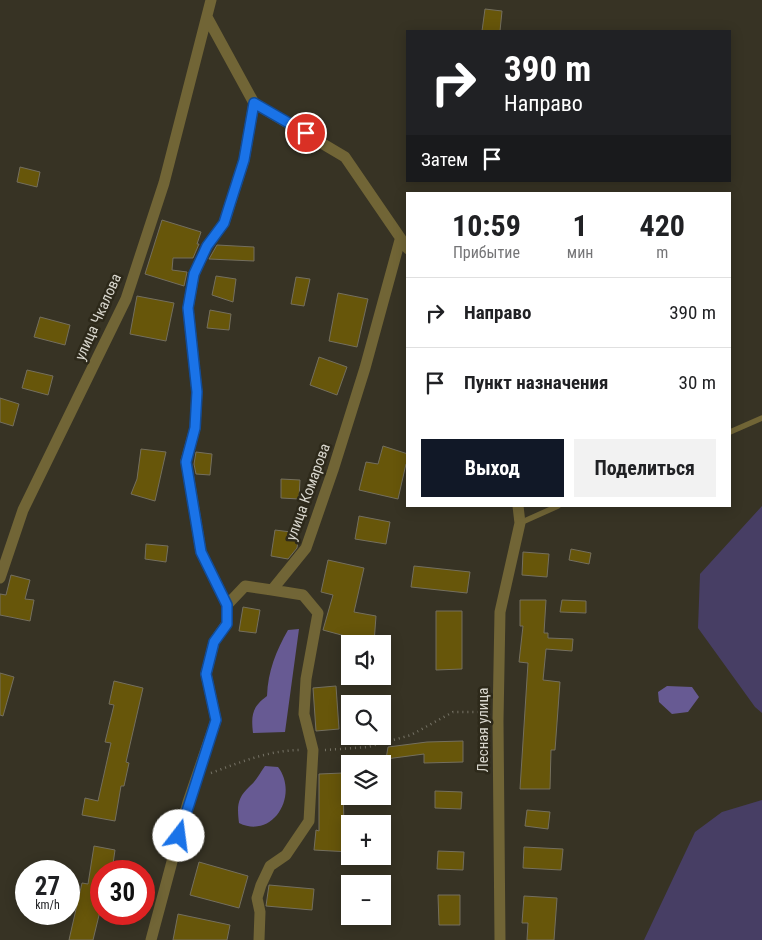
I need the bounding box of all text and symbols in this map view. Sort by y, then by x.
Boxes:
text: 390 m [504,49,591,90]
icon: right [421,50,486,115]
text: Направо [504,91,583,116]
pin [285,112,327,154]
icon: arrive [292,119,320,147]
icon: arrive [478,145,506,173]
text: Затем [421,148,468,171]
text: 10:59 [452,208,521,243]
text: 1 [573,208,588,243]
text: 420 [639,208,685,243]
text: Прибытие [453,243,520,262]
text: мин [567,243,593,262]
text: m [656,243,668,262]
street label: улица Чкалова [71,271,125,363]
icon: right [421,299,449,327]
text: Направо [464,301,531,324]
text: 390 m [669,301,716,324]
icon: arrive [421,369,449,397]
text: Пункт назначения [464,371,608,394]
text: 30 m [679,371,716,394]
button: Выход [421,439,564,497]
button: Поделиться [574,439,716,497]
street label: улица Комарова [282,441,334,543]
map controls [341,635,391,925]
button: sound [341,635,391,685]
street label: Лесная улица [474,688,492,772]
button: search [341,695,391,745]
button: layers [341,755,391,805]
position arrow [152,809,204,861]
button: + [341,815,391,865]
speed limit sign: 30 [90,860,155,925]
text: 27 [35,872,60,901]
button: − [341,875,391,925]
text: km/h [35,898,60,912]

